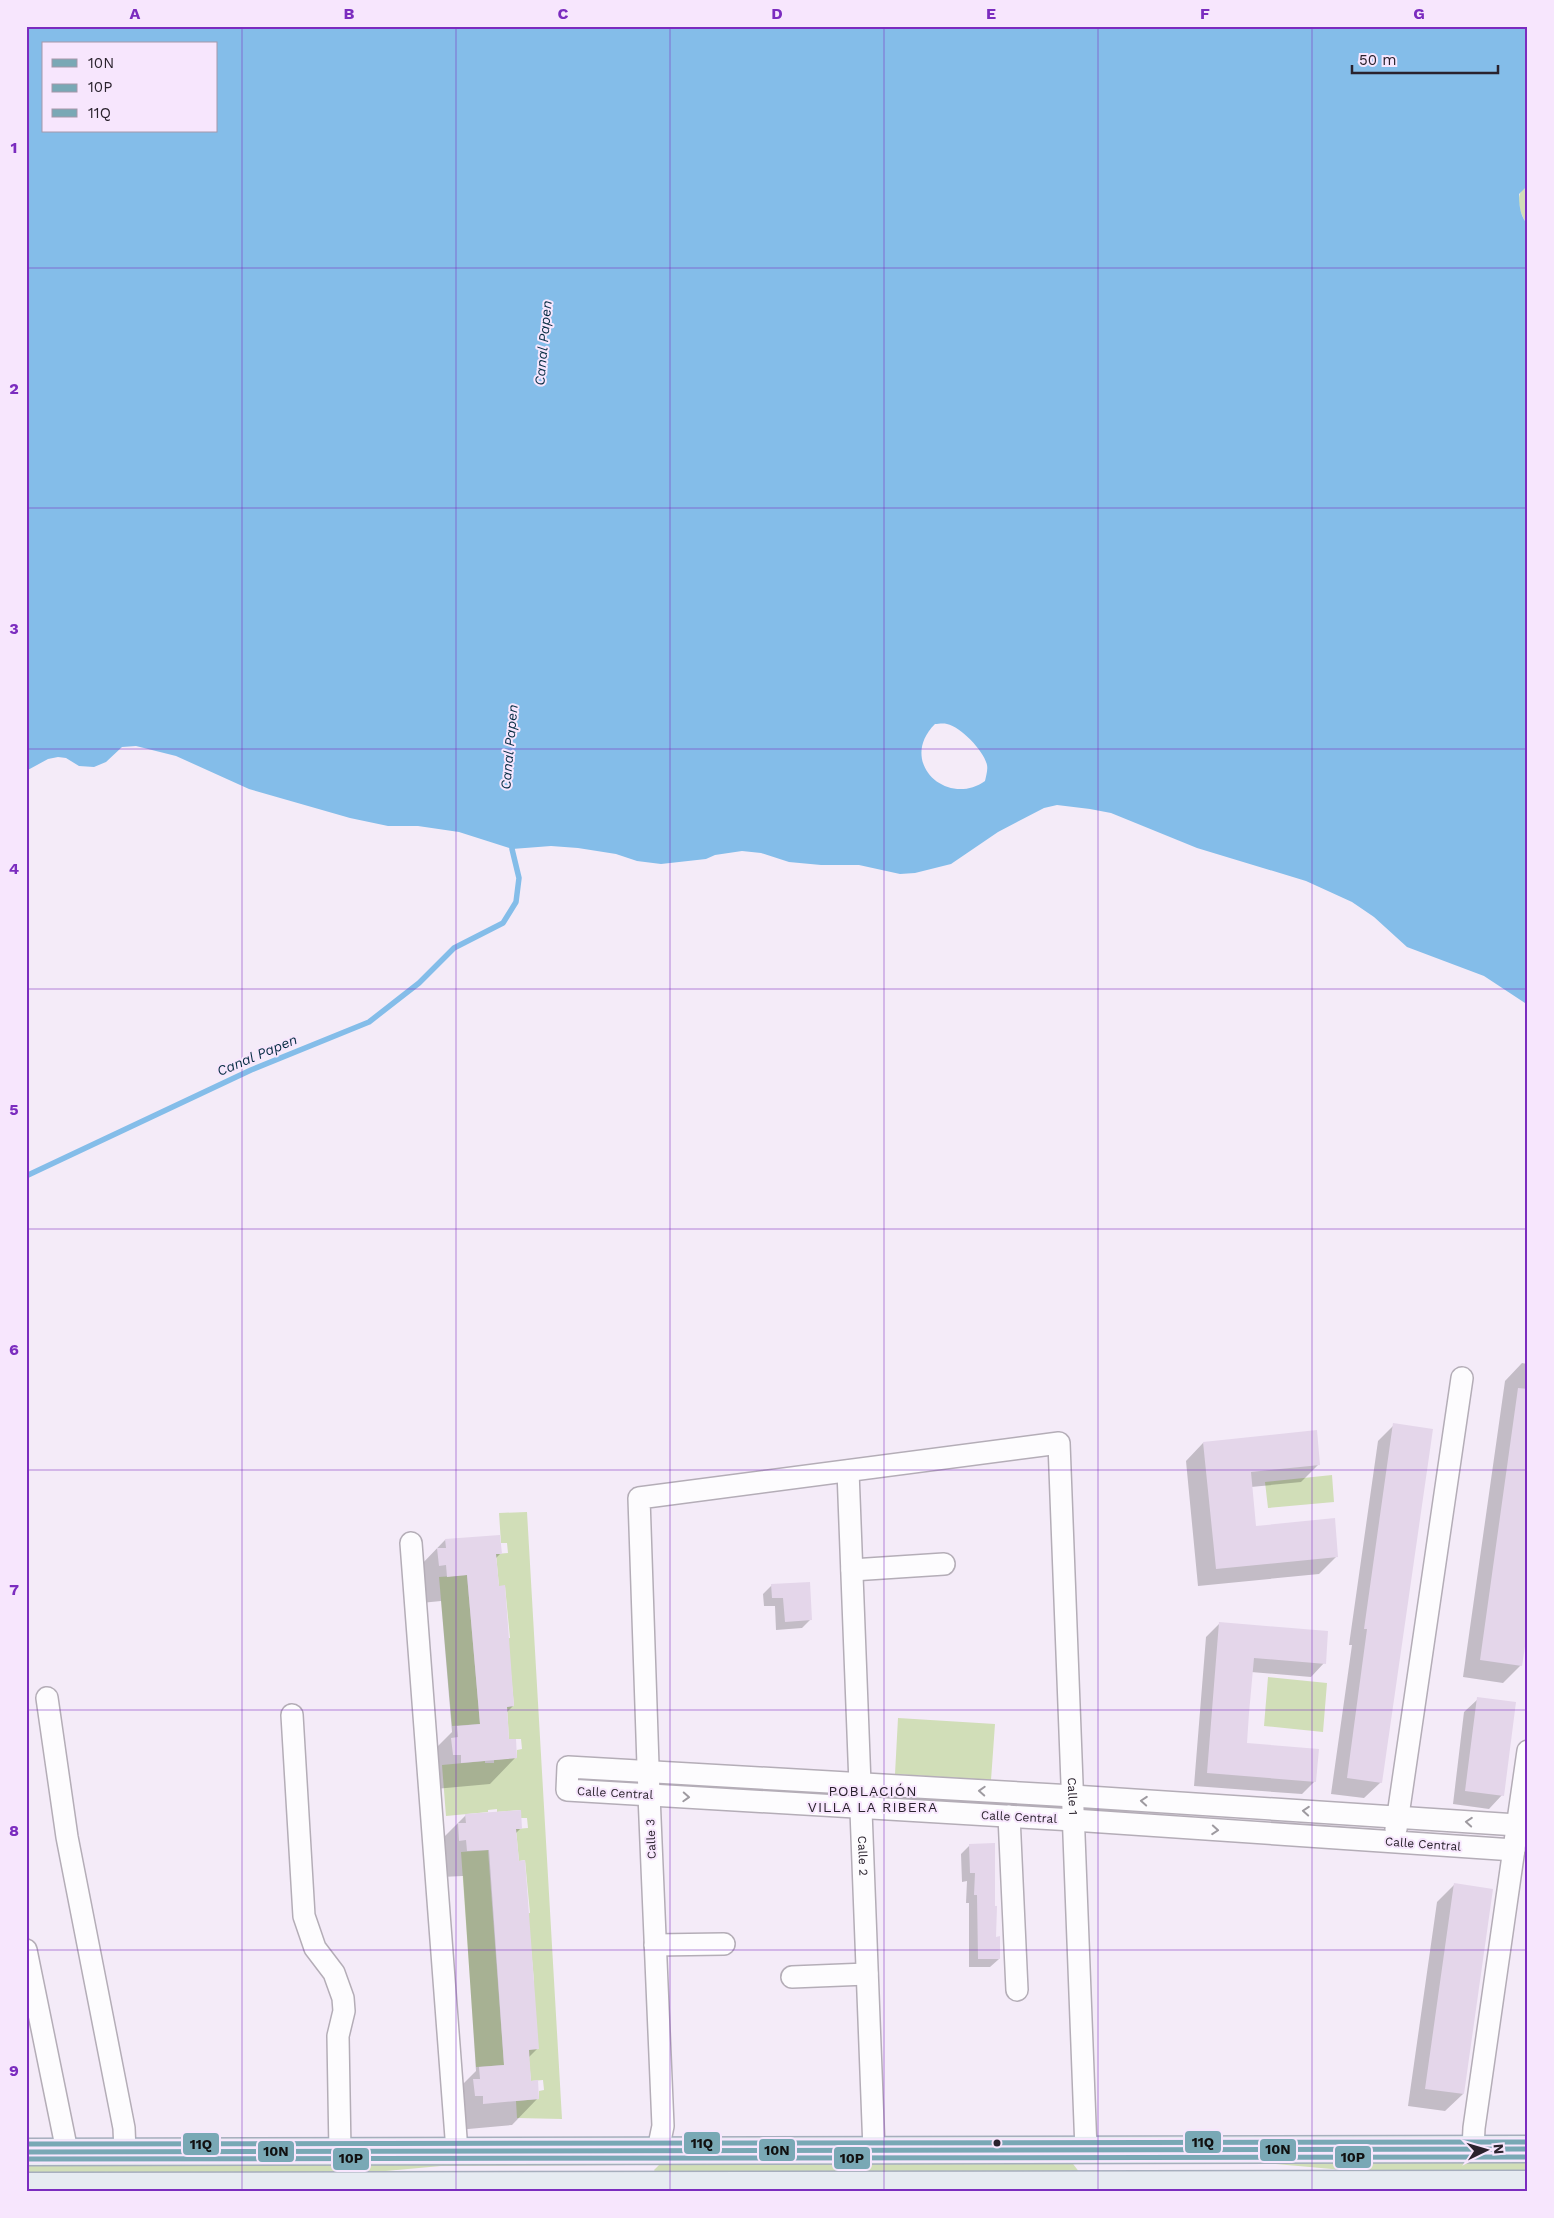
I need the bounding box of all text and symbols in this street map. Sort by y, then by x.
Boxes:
text: A [130,4,141,23]
text: B [344,4,355,23]
text: C [558,4,569,23]
text: D [771,4,783,23]
text: E [986,4,996,23]
text: F [1200,4,1210,23]
text: G [1413,4,1425,23]
legend [42,42,218,132]
scale bar [1352,42,1498,74]
text: 50 m [1359,51,1396,69]
text: 10N [88,54,114,72]
text: 10P [88,78,112,96]
text: 11Q [88,104,111,122]
text: 1 [11,138,17,157]
water label: Canal Papen [531,300,555,386]
text: 2 [9,379,19,398]
text: 3 [9,619,19,638]
water label: Canal Papen [497,704,521,790]
text: 4 [9,859,19,878]
water label: Canal Papen [215,1031,299,1079]
text: 5 [9,1100,19,1119]
text: 6 [9,1340,19,1359]
text: 7 [9,1580,19,1599]
street label: Calle 1 [1065,1777,1080,1815]
district label: POBLACIÓN VILLA LA RIBERA [808,1783,938,1815]
street label: Calle Central [577,1784,654,1802]
one-way arrow [978,1786,986,1796]
one-way arrow [682,1791,690,1802]
one-way arrow [1140,1795,1148,1806]
one-way arrow [1302,1806,1310,1817]
street label: Calle Central [981,1808,1058,1826]
one-way arrow [1464,1816,1472,1827]
street label: Calle 3 [643,1819,659,1859]
text: 8 [9,1821,19,1840]
one-way arrow [1211,1824,1219,1835]
street label: Calle Central [1385,1834,1462,1854]
street label: Calle 2 [855,1835,871,1876]
text: 9 [9,2061,19,2080]
north arrow [1462,2126,1512,2176]
line badge: 11Q [1184,2130,1222,2154]
line badge: 11Q [683,2131,721,2155]
line badge: 11Q [182,2132,220,2156]
text: 11Q [1192,2134,1214,2150]
text: 11Q [691,2135,713,2151]
text: 11Q [190,2136,212,2152]
line badge: 10N [758,2138,796,2162]
unlabelled marker [992,2138,1002,2148]
line badge: 10N [1259,2138,1297,2162]
line badge: 10N [257,2140,295,2163]
text: 10N [1265,2141,1291,2157]
text: 10N [764,2142,790,2158]
text: 10N [263,2143,289,2159]
text: N [1491,2143,1507,2155]
line badge: 10P [1334,2145,1372,2169]
line badge: 10P [833,2146,871,2170]
line badge: 10P [332,2147,370,2171]
text: 10P [1341,2149,1365,2165]
text: 10P [339,2150,363,2166]
text: 10P [840,2150,864,2166]

